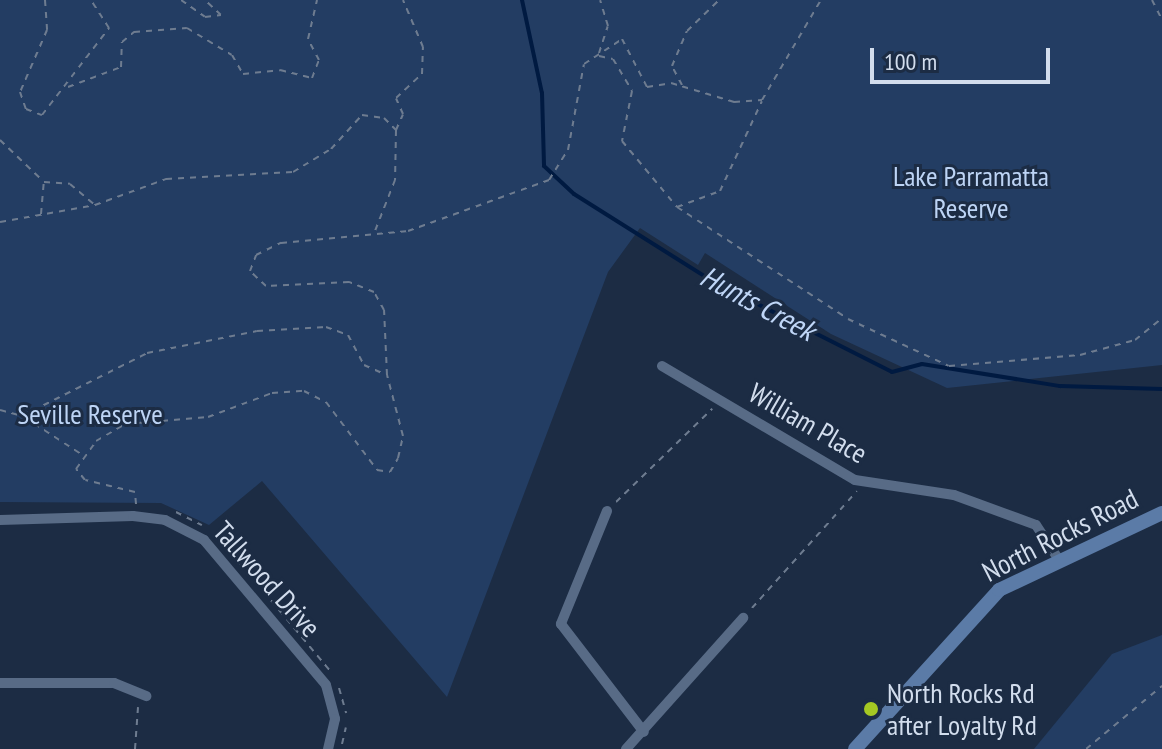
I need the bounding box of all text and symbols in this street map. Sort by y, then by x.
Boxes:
scale bar [874,32,1054,82]
text: 100 m [884,46,937,77]
park label: Lake Parramatta Reserve [893,159,1049,225]
water label: Hunts Creek [694,258,822,348]
street label: William Place [743,376,873,470]
park label: Seville Reserve [17,397,163,431]
street label: North Rocks Road [977,481,1143,589]
street label: Tallwood Drive [206,514,328,644]
place label: North Rocks Rd after Loyalty Rd [887,676,1038,742]
marker: North Rocks Rd after Loyalty Rd [862,700,880,718]

